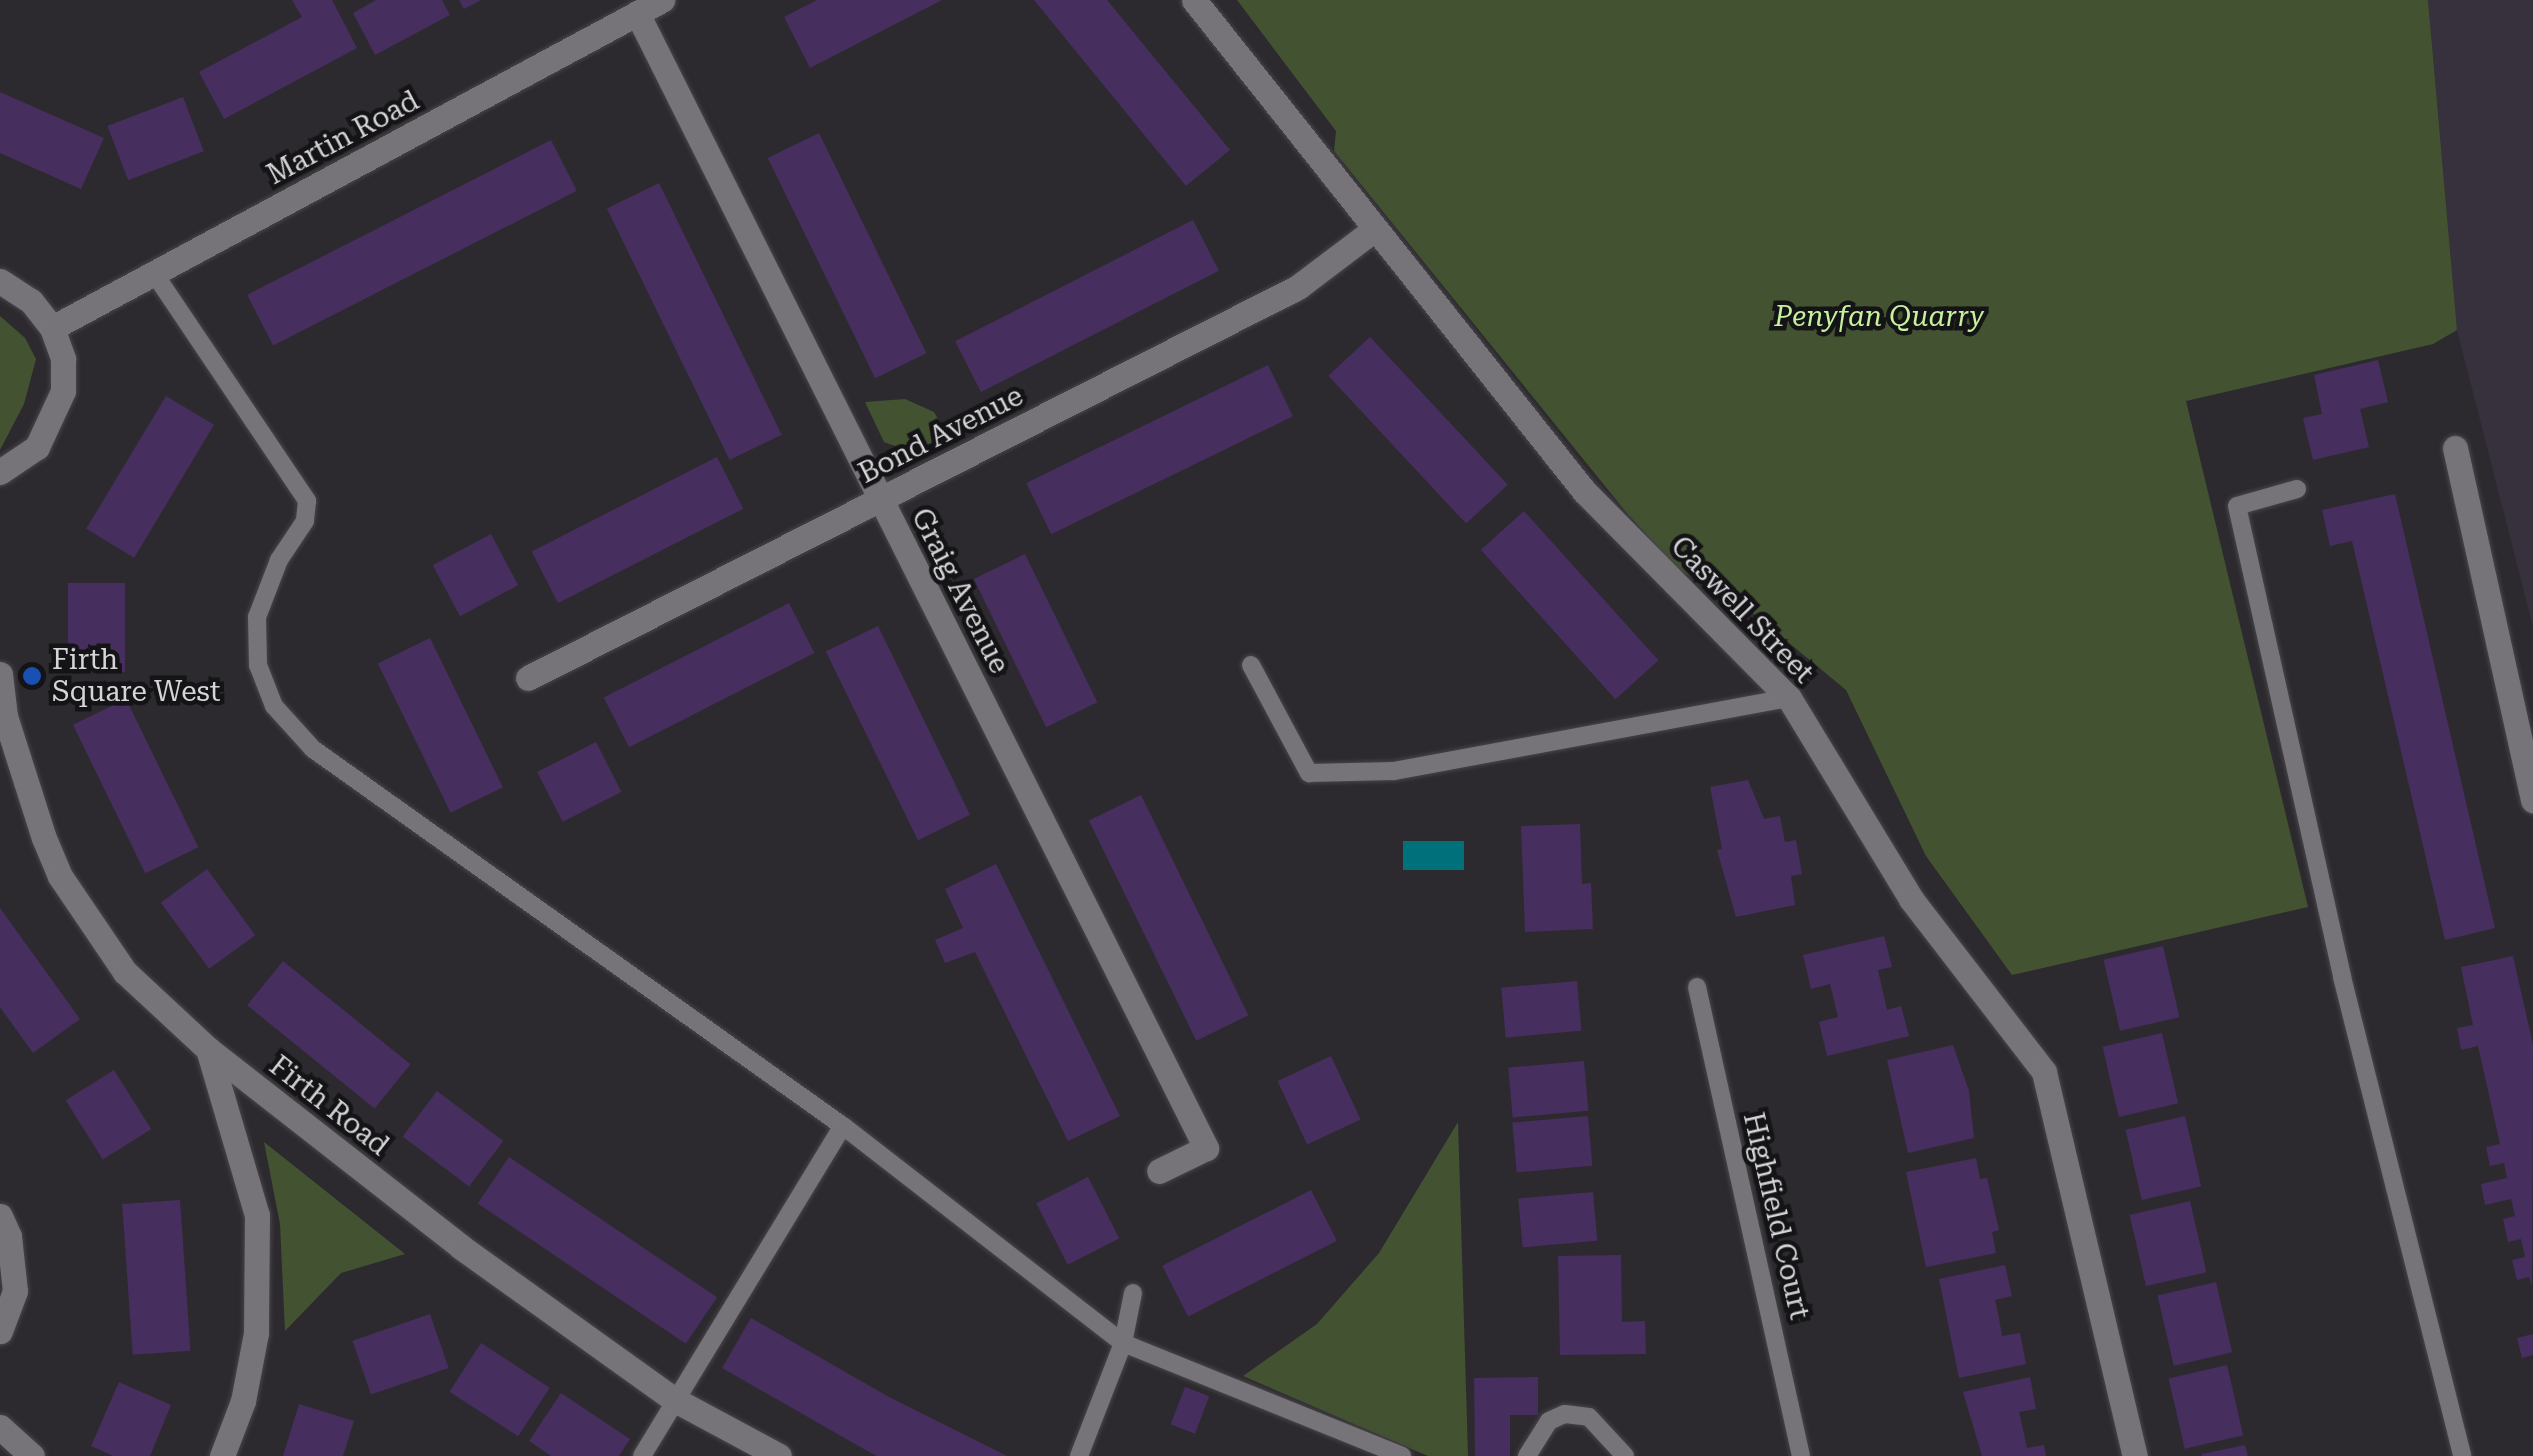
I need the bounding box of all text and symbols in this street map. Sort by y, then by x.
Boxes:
street label: Martin Road [261,84,425,192]
park label: Penyfan Quarry [1774,300,1984,334]
street label: Bond Avenue [853,379,1029,491]
street label: Graig Avenue [904,503,1016,679]
street label: Caswell Street [1664,530,1820,690]
place label: Firth Square West [52,643,220,709]
marker: Firth Square West [21,665,43,687]
street label: Firth Road [263,1049,395,1163]
street label: Highfield Court [1736,1109,1816,1323]

